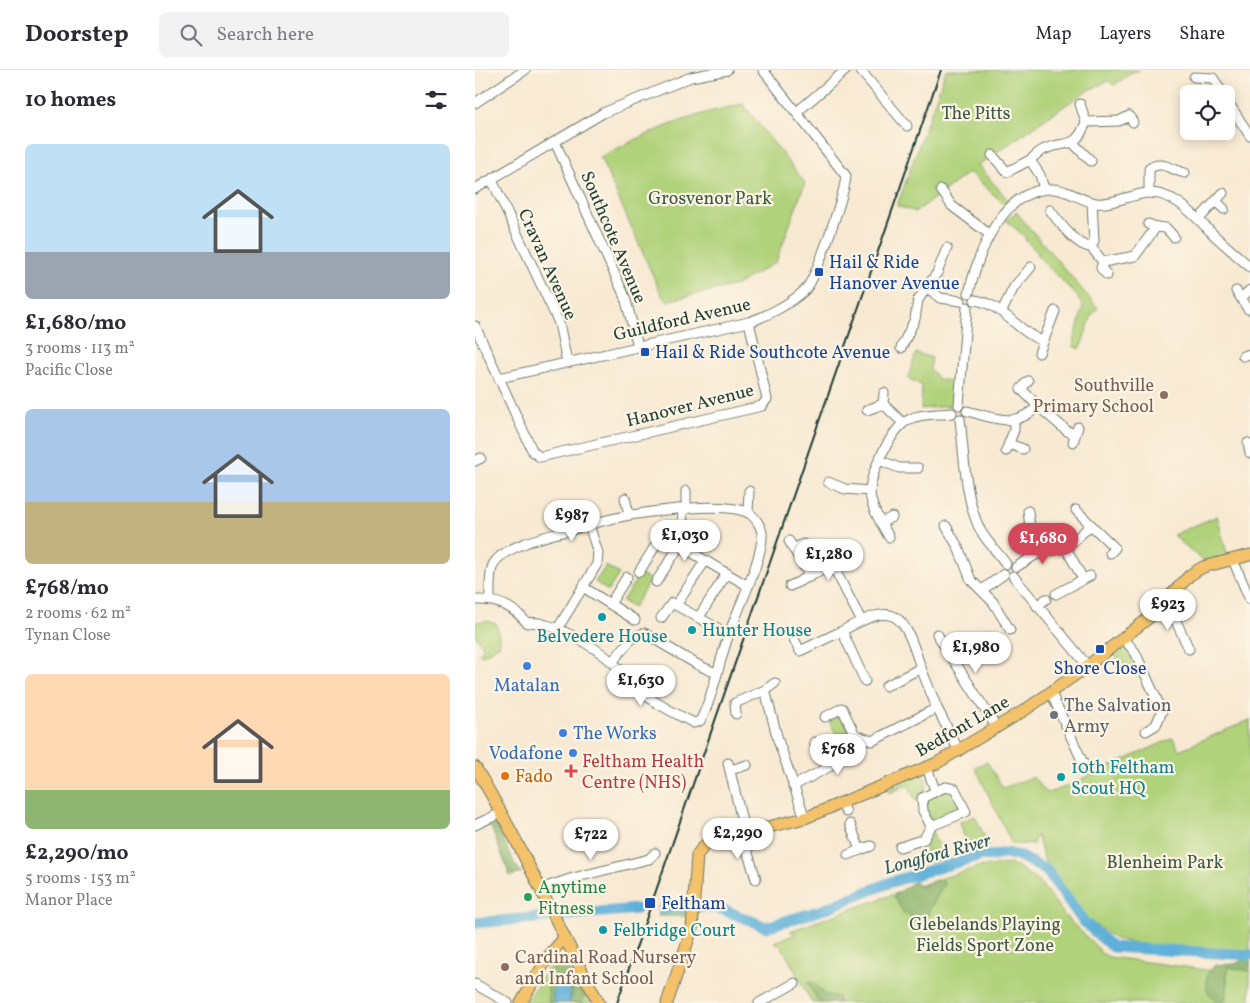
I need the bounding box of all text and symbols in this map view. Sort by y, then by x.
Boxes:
search box [159,12,509,57]
text: Doorstep [25,18,129,52]
icon: search [177,21,205,49]
text: Search here [217,22,314,48]
text: Map [1035,22,1071,47]
text: Layers [1099,22,1151,47]
text: Share [1179,22,1225,47]
map controls [1180,85,1235,140]
button: locate [1180,85,1235,140]
text: 10 homes [25,86,116,115]
icon: filters [422,86,450,114]
park label: The Pitts [941,102,1011,127]
street label: Southcote Avenue [573,168,652,308]
icon: home [193,176,283,266]
park label: Grosvenor Park [648,187,772,212]
street label: Cravan Avenue [511,205,582,324]
place label: Hail & Ride Hanover Avenue [829,251,960,297]
marker: Hail & Ride Hanover Avenue [813,266,825,278]
street label: Guildford Avenue [611,293,753,348]
text: £1,680/mo [25,309,126,338]
text: 3 rooms · 113 m² [25,338,135,360]
place label: Hail & Ride Southcote Avenue [655,341,890,366]
marker: Hail & Ride Southcote Avenue [639,346,651,358]
text: Pacific Close [25,360,113,382]
place label: Southville Primary School [1033,374,1154,420]
street label: Hanover Avenue [624,379,757,434]
marker: Southville Primary School [1158,389,1170,401]
icon: home [193,441,283,531]
pin: £987 [542,500,602,542]
text: £987 [555,505,589,527]
pin: £1,030 [644,520,726,562]
pin: £1,680 [1002,522,1084,565]
text: £1,030 [661,525,709,547]
text: £1,680 [1019,528,1067,550]
pin: £1,280 [788,538,870,581]
text: £1,280 [805,544,853,566]
text: £768/mo [25,574,109,603]
pin: £923 [1138,588,1198,631]
text: £923 [1151,594,1185,616]
text: 2 rooms · 62 m² [25,603,131,625]
marker: Belvedere House [596,611,608,623]
place label: Hunter House [702,619,812,644]
marker: Hunter House [686,624,698,636]
text: Tynan Close [25,625,111,647]
place label: Belvedere House [537,625,667,650]
pin: £1,980 [935,632,1017,674]
text: £1,980 [952,637,1000,659]
marker: Shore Close [1094,643,1106,655]
place label: Shore Close [1054,657,1146,682]
marker: Matalan [521,660,533,672]
pin: £1,630 [600,664,682,707]
text: £1,630 [618,670,664,692]
place label: Matalan [494,674,560,699]
street label: Bedfont Lane [911,690,1014,764]
place label: The Salvation Army [1064,694,1172,740]
icon: home [193,706,283,796]
marker: The Salvation Army [1048,709,1060,721]
place label: The Works [573,722,657,747]
marker: The Works [557,727,569,739]
pin: £768 [808,734,868,776]
text: £768 [821,739,855,761]
place label: Vodafone [489,742,563,767]
marker: Vodafone [567,747,579,759]
place label: Feltham Health Centre (NHS) [582,750,704,796]
place label: 10th Feltham Scout HQ [1071,756,1175,802]
marker: Feltham Health Centre (NHS) [564,764,578,778]
place label: Fado [515,765,553,790]
marker: Fado [499,770,511,782]
marker: 10th Feltham Scout HQ [1055,771,1067,783]
pin: £722 [561,818,621,861]
pin: £2,290 [697,818,779,860]
text: £2,290 [713,823,763,845]
text: £722 [574,824,608,846]
water label: Longford River [881,828,995,882]
text: £2,290/mo [25,839,128,868]
park label: Blenheim Park [1107,851,1224,876]
text: 5 rooms · 153 m² [25,868,136,890]
place label: Anytime Fitness [538,876,607,922]
text: Manor Place [25,890,113,912]
marker: Anytime Fitness [522,891,534,903]
place label: Feltham [661,892,726,917]
marker: Feltham [643,896,657,910]
park label: Glebelands Playing Fields Sport Zone [909,913,1061,959]
place label: Felbridge Court [613,919,736,944]
marker: Felbridge Court [597,924,609,936]
place label: Cardinal Road Nursery and Infant School [515,946,697,992]
marker: Cardinal Road Nursery and Infant School [499,961,511,973]

